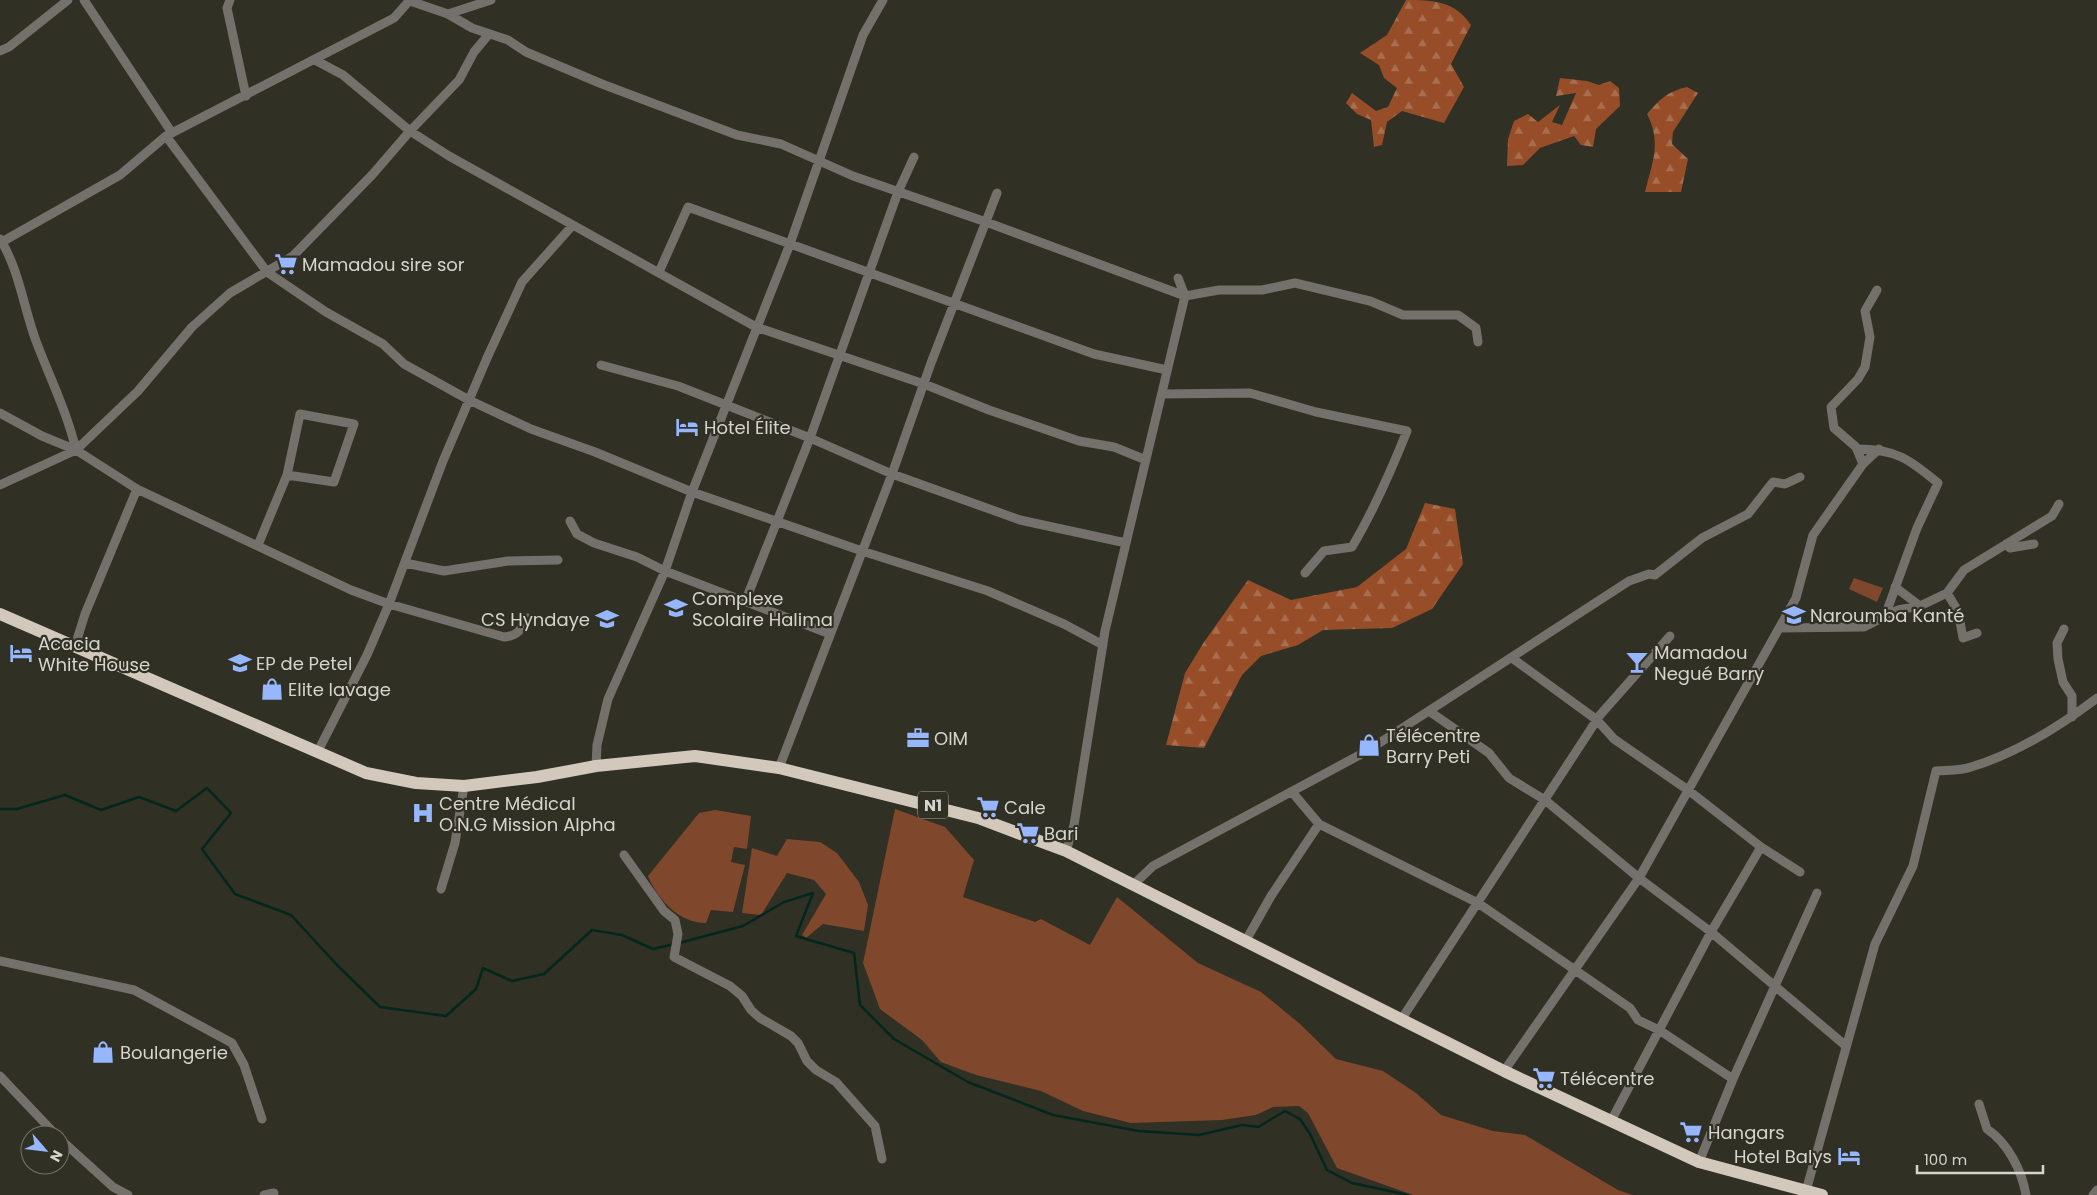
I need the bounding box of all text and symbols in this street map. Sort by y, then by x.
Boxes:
supermarket icon: Mamadou sire sor [273,251,299,277]
place label: Mamadou sire sor [302,252,465,277]
hotel icon: Hotel Élite [674,414,700,440]
place label: Hotel Élite [704,415,791,440]
place label: Complexe Scolaire Halima [692,586,833,632]
school or university icon: Complexe Scolaire Halima [663,595,689,621]
school or university icon: Naroumba Kanté [1781,602,1807,628]
place label: Naroumba Kanté [1810,603,1964,628]
school or university icon: CS Hyndaye [594,606,620,632]
place label: CS Hyndaye [481,607,590,632]
place label: Acacia White House [38,631,150,677]
hotel icon: Acacia White House [8,640,34,666]
place label: Mamadou Negué Barry [1654,640,1764,686]
bar icon: Mamadou Negué Barry [1624,649,1650,675]
school or university icon: EP de Petel [227,650,253,676]
place label: EP de Petel [256,651,352,676]
shop icon: Elite lavage [259,676,285,702]
place label: Elite lavage [288,677,391,702]
place label: Télécentre Barry Peti [1386,723,1481,769]
office icon: OIM [905,725,931,751]
place label: OIM [934,726,968,751]
shop icon: Télécentre Barry Peti [1356,732,1382,758]
place label: Centre Médical O.N.G Mission Alpha [439,791,616,837]
road number: N1 [918,792,948,818]
supermarket icon: Cale [975,794,1001,820]
place label: Cale [1004,795,1046,820]
hospital icon: Centre Médical O.N.G Mission Alpha [410,800,436,826]
supermarket icon: Bari [1015,820,1041,846]
place label: Bari [1044,821,1078,846]
shop icon: Boulangerie [90,1039,116,1065]
place label: Boulangerie [120,1040,228,1065]
supermarket icon: Télécentre [1531,1065,1557,1091]
place label: Télécentre [1560,1066,1655,1091]
supermarket icon: Hangars [1678,1119,1704,1145]
place label: Hangars [1708,1120,1785,1145]
north arrow [20,1125,70,1175]
scale bar [1917,1142,2043,1174]
hotel icon: Hotel Balys [1836,1143,1862,1169]
place label: Hotel Balys [1734,1144,1832,1169]
text: N [45,1147,68,1165]
text: 100 m [1924,1149,1967,1170]

